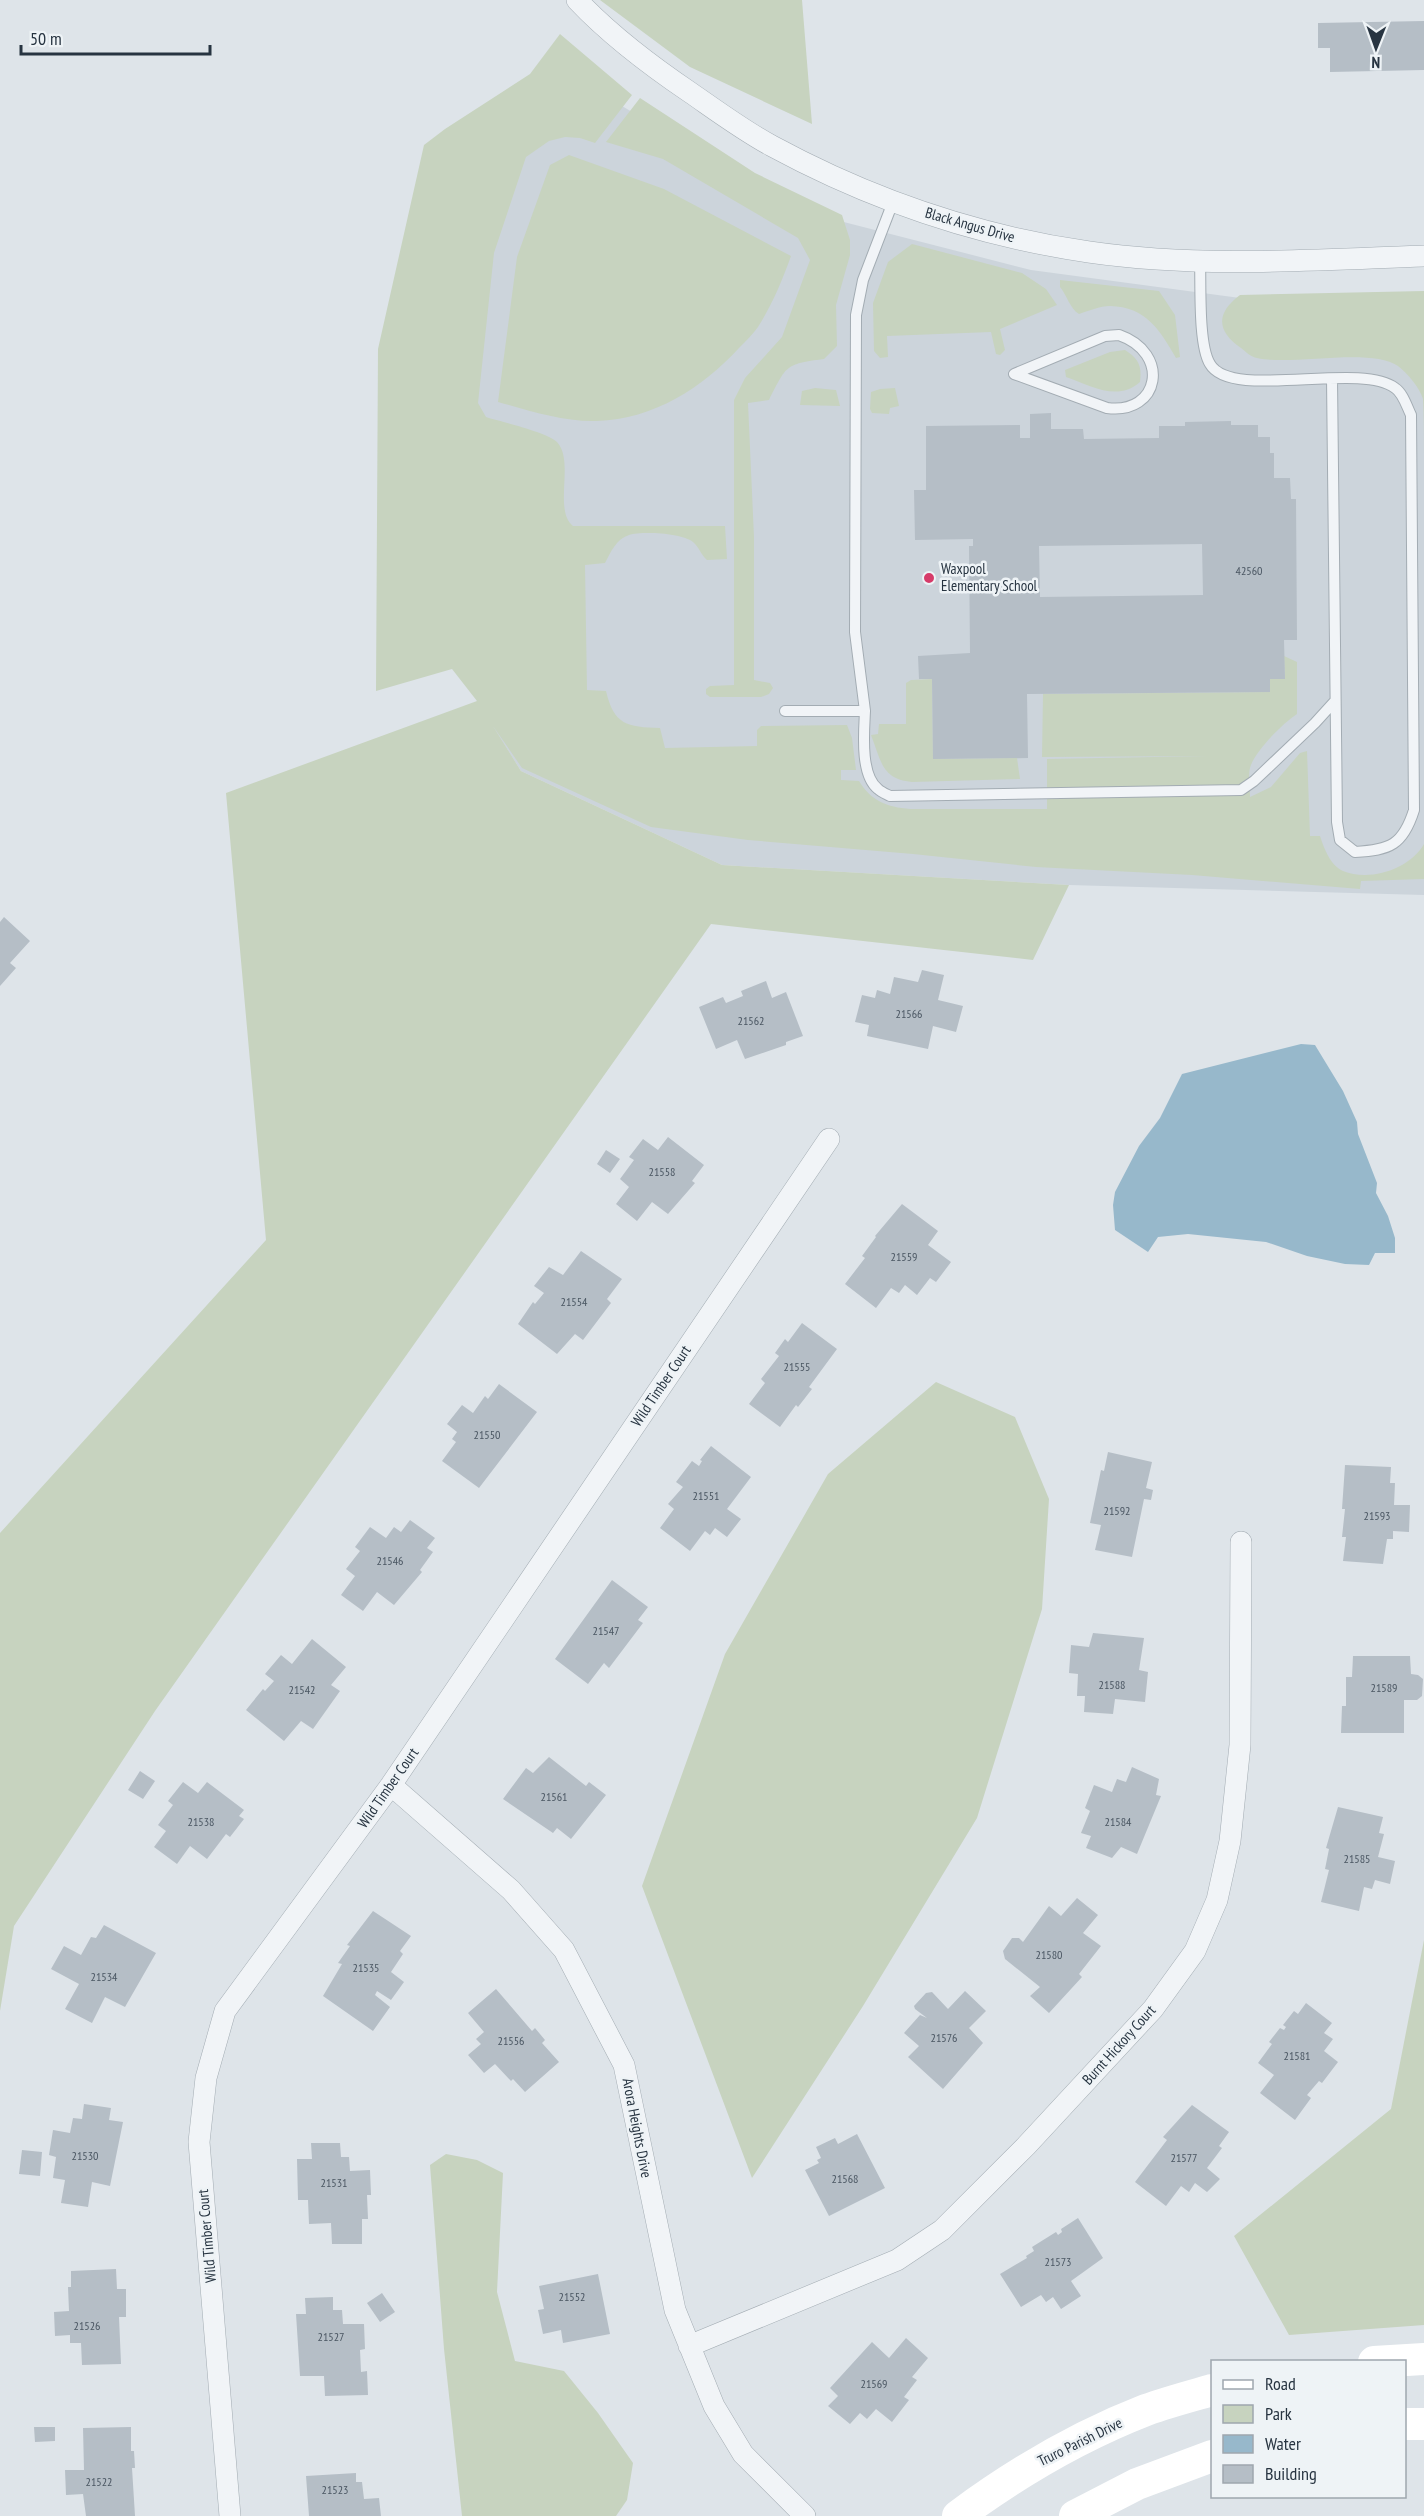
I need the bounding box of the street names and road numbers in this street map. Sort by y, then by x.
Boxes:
street label: Black Angus Drive [923,203,1017,246]
street label: Wild Timber Court [626,1341,695,1430]
street label: Wild Timber Court [353,1744,422,1832]
street label: Burnt Hickory Court [1078,2001,1159,2089]
street label: Arora Heights Drive [619,2076,656,2179]
street label: Wild Timber Court [193,2188,220,2284]
street label: Truro Parish Drive [1034,2413,1125,2470]

